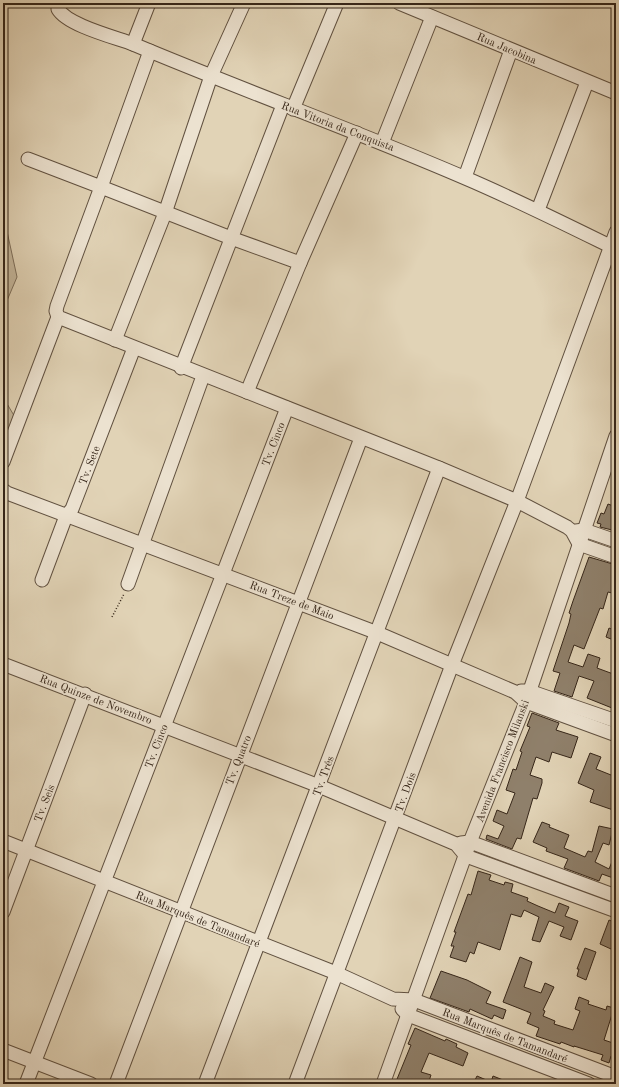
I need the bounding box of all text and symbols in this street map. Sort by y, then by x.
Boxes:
street label: Rua Jacobina [475,32,538,67]
street label: Rua Vitoria da Conquista [279,101,396,154]
street label: Tv. Cinco [261,421,288,468]
street label: Tv. Sete [78,445,103,486]
street label: Rua Treze de Maio [248,580,335,623]
street label: Rua Quinze de Novembro [38,674,153,727]
street label: Avenida Francisco Milanski [475,699,532,824]
street label: Tv. Cinco [144,723,171,770]
street label: Tv. Quatro [225,734,254,787]
street label: Tv. Três [312,755,337,798]
street label: Tv. Dois [394,771,419,814]
street label: Tv. Seis [33,783,58,824]
street label: Rua Marquês de Tamandaré [134,890,261,950]
street label: Rua Marquês de Tamandaré [440,1007,569,1065]

